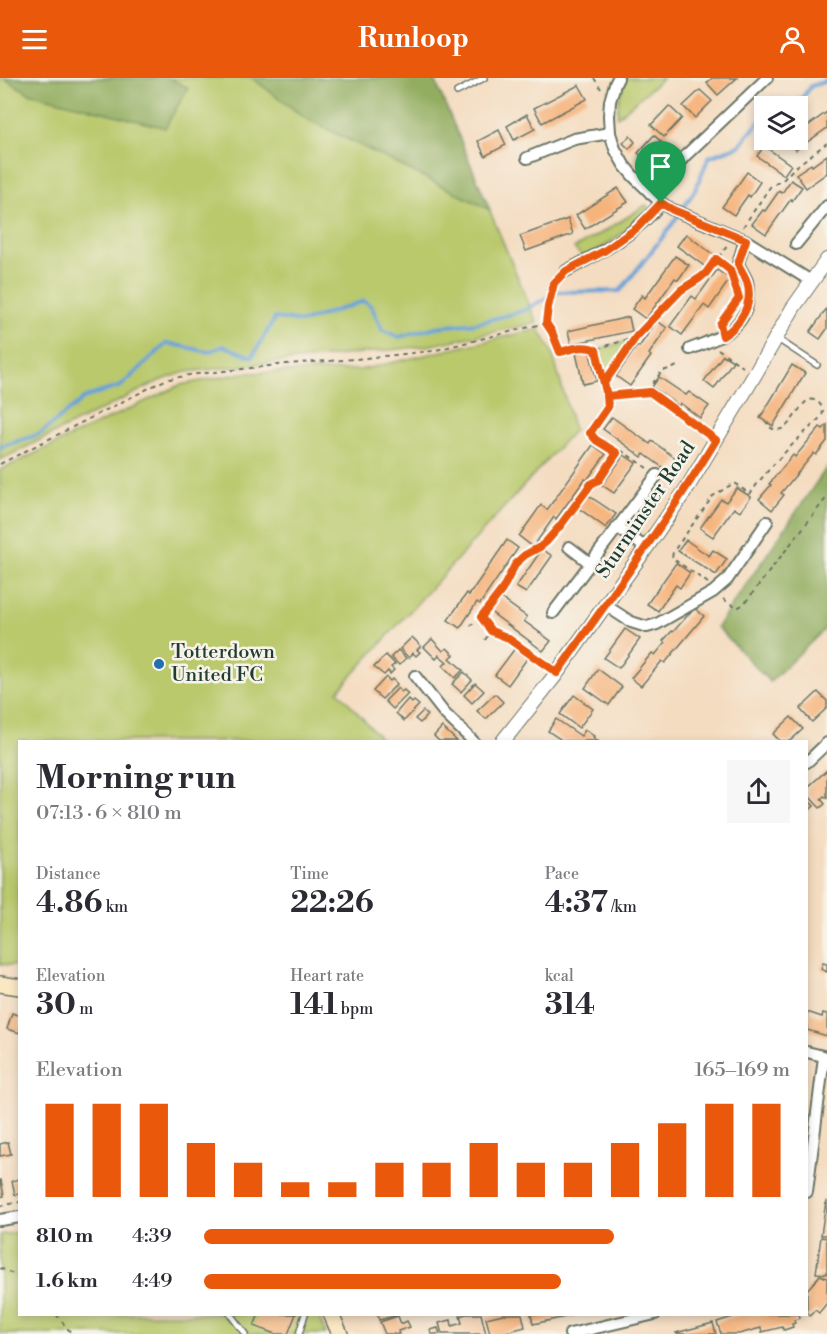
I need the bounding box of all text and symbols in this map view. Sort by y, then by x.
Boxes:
text: Runloop [358,22,469,56]
icon: menu [18,23,51,56]
icon: person [776,23,809,56]
map controls [754,96,808,150]
button: layers [754,96,808,150]
pin [635,141,686,203]
icon: arrive [644,150,677,183]
street label: Sturminster Road [591,436,701,583]
place label: Totterdown United FC [171,640,275,688]
marker: Totterdown United FC [152,657,166,671]
text: Morning run [36,758,236,799]
button: share [727,760,790,823]
text: 07:13 · 6 × 810 m [36,801,182,826]
text: Distance [36,864,101,884]
text: Time [290,864,329,884]
text: Pace [545,864,579,884]
text: 4.86 [36,884,102,922]
text: 22:26 [290,884,374,922]
text: 4:37 [545,884,608,922]
text: km [102,897,128,917]
text: /km [608,897,637,917]
text: Elevation [36,966,105,986]
text: Heart rate [290,966,364,986]
text: kcal [545,966,574,986]
text: 30 [36,986,76,1024]
text: 141 [290,986,338,1024]
text: 314 [545,986,595,1024]
text: m [76,999,93,1019]
text: bpm [338,999,373,1019]
text: Elevation [36,1058,123,1083]
text: 165–169 m [694,1058,790,1083]
text: 810 m [36,1224,93,1249]
text: 4:39 [132,1224,172,1249]
text: 1.6 km [36,1269,98,1294]
text: 4:49 [132,1269,172,1294]

